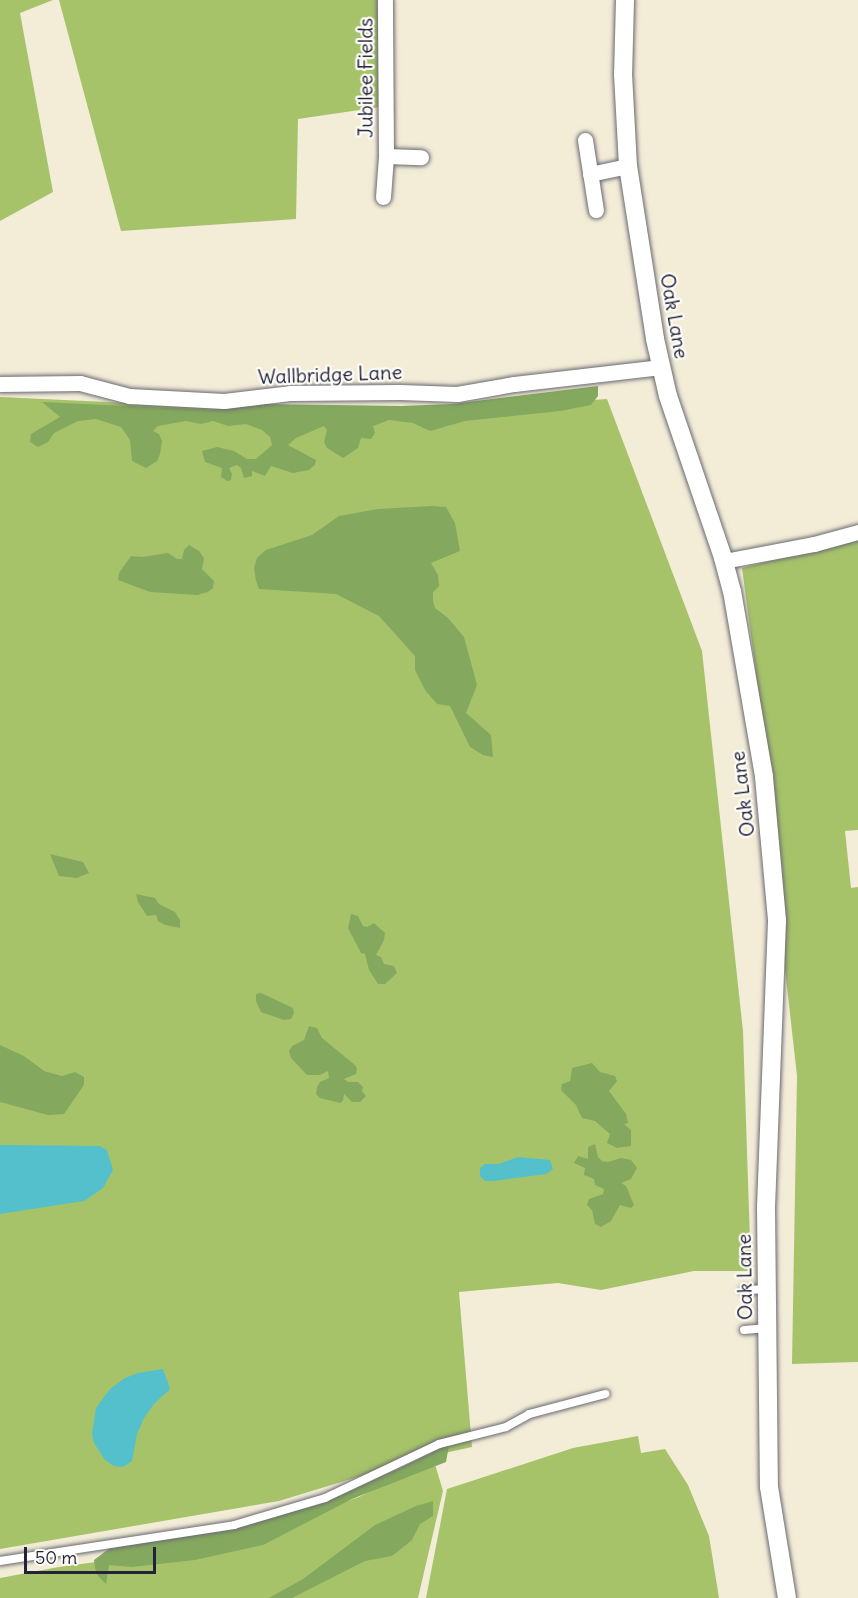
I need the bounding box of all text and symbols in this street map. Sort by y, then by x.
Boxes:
street label: Jubilee Fields [353,18,377,138]
street label: Oak Lane [656,271,694,361]
street label: Wallbridge Lane [257,359,403,389]
street label: Oak Lane [725,750,759,838]
street label: Oak Lane [731,1234,757,1320]
scale bar [27,1535,159,1573]
text: 50 m [35,1546,77,1569]

